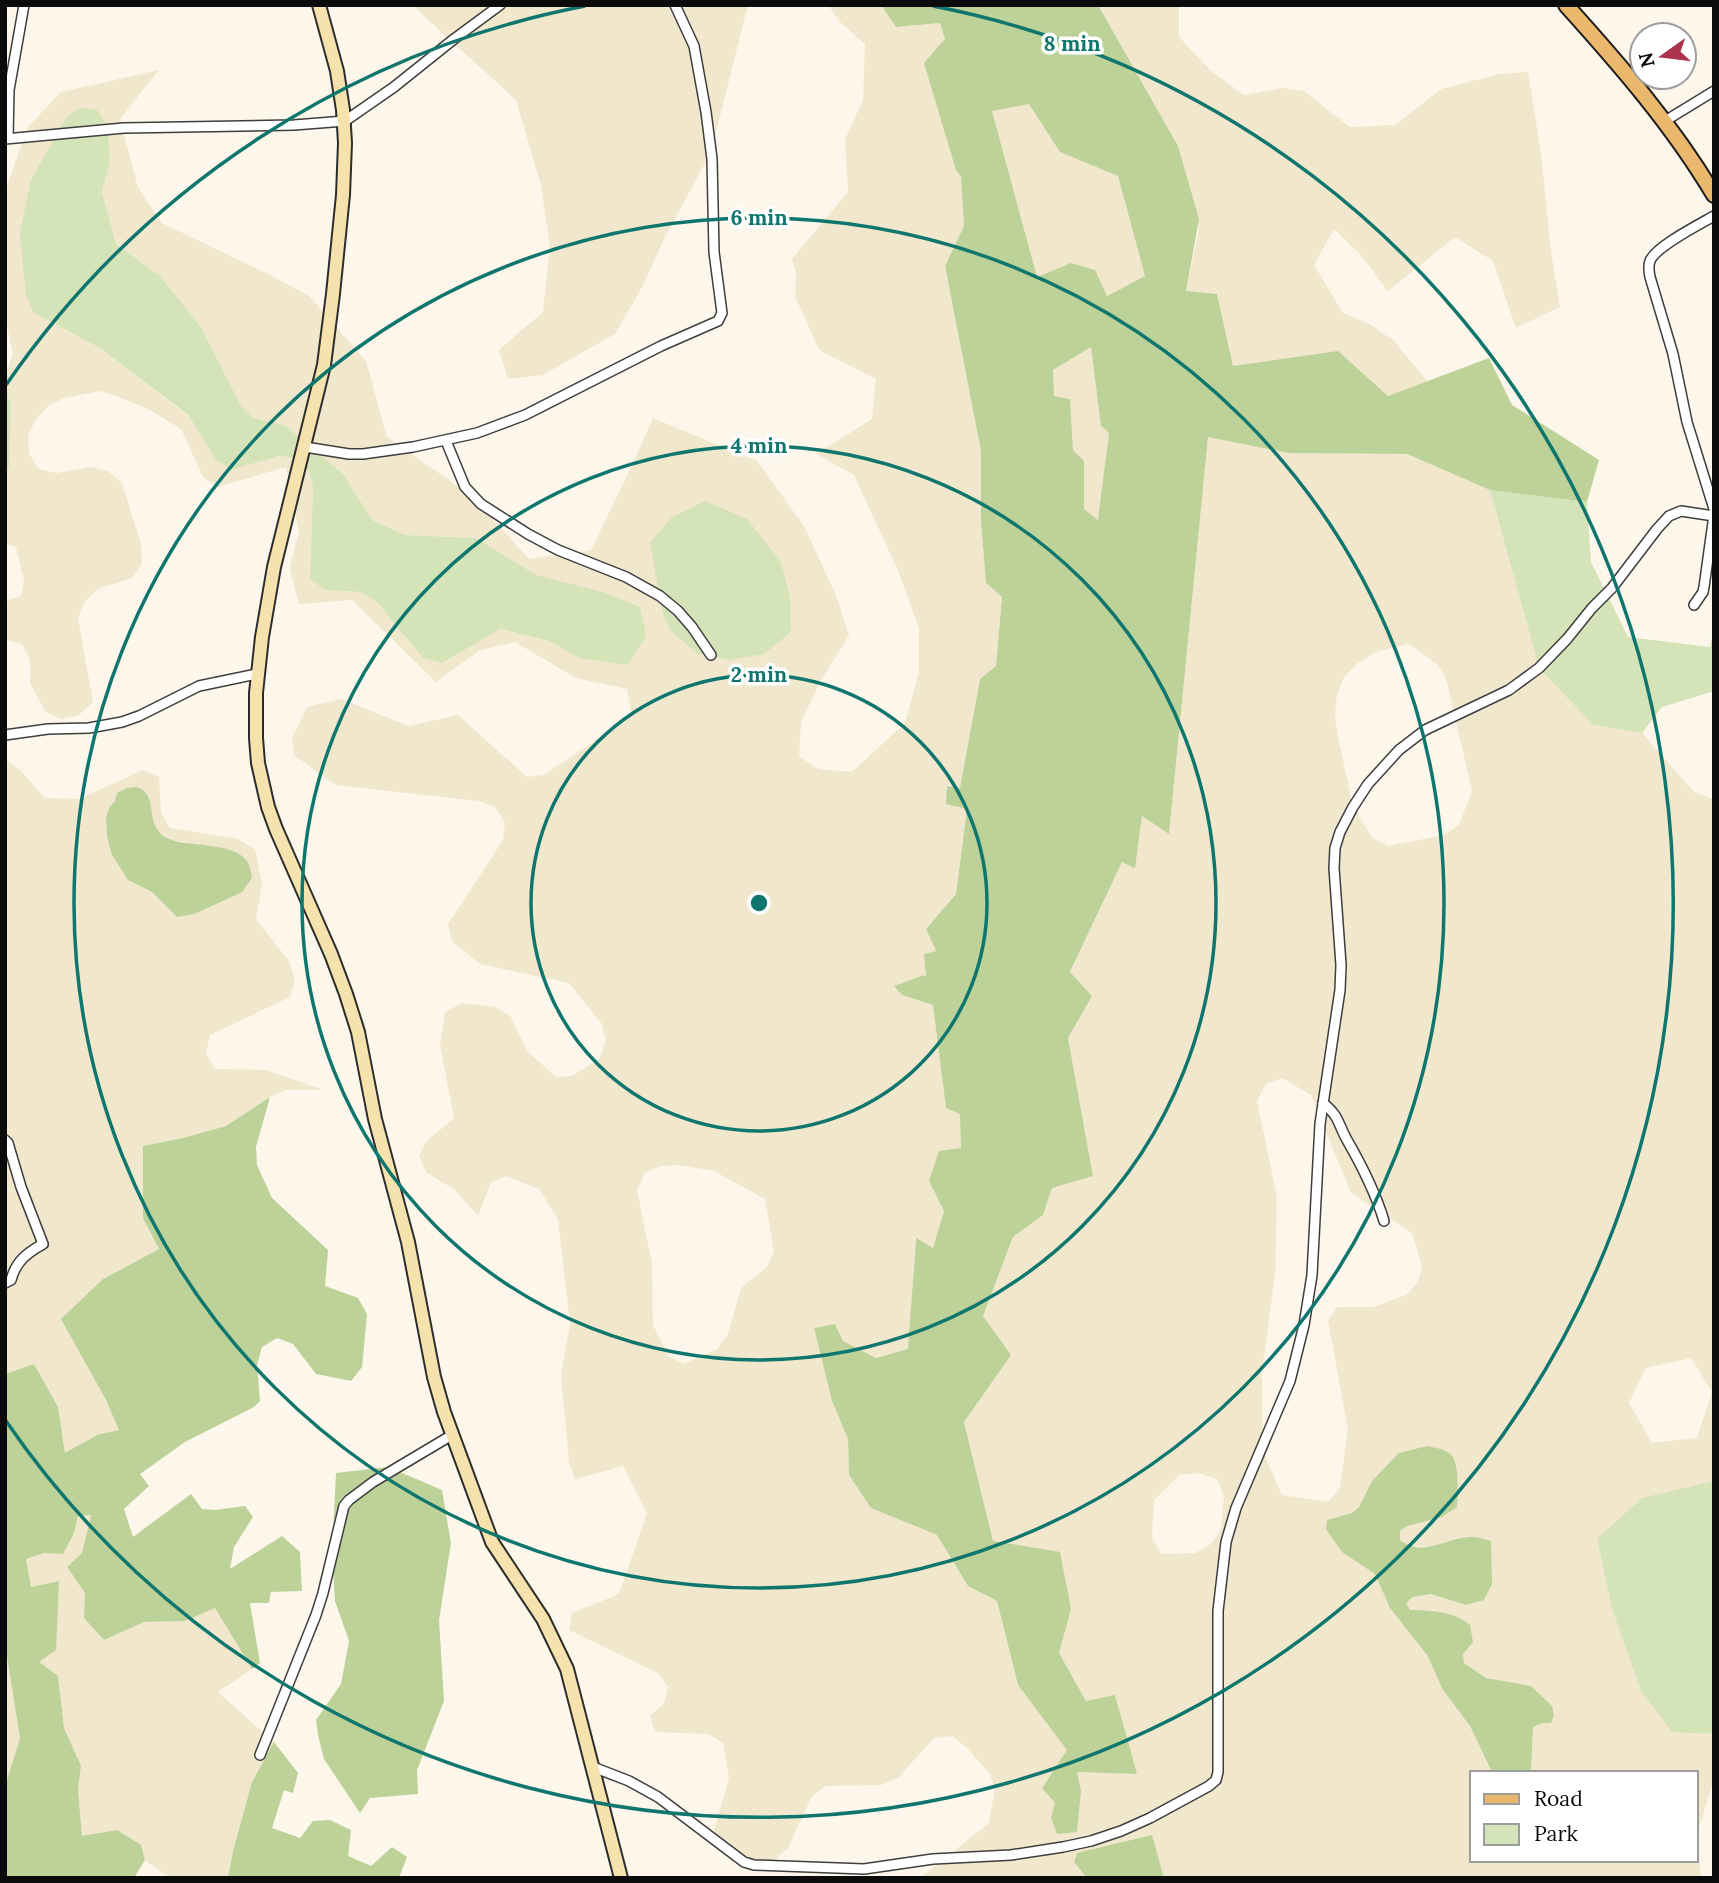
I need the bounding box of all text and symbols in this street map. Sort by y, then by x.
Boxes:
north arrow [1628,21,1698,91]
text: 8 min [1043,30,1101,57]
text: N [1633,50,1660,70]
text: 6 min [730,204,788,231]
text: 4 min [731,432,787,459]
text: 2 min [731,661,787,688]
centre of rings [747,891,771,915]
legend [1470,1771,1698,1862]
text: Road [1534,1785,1583,1812]
text: Park [1534,1820,1578,1847]

